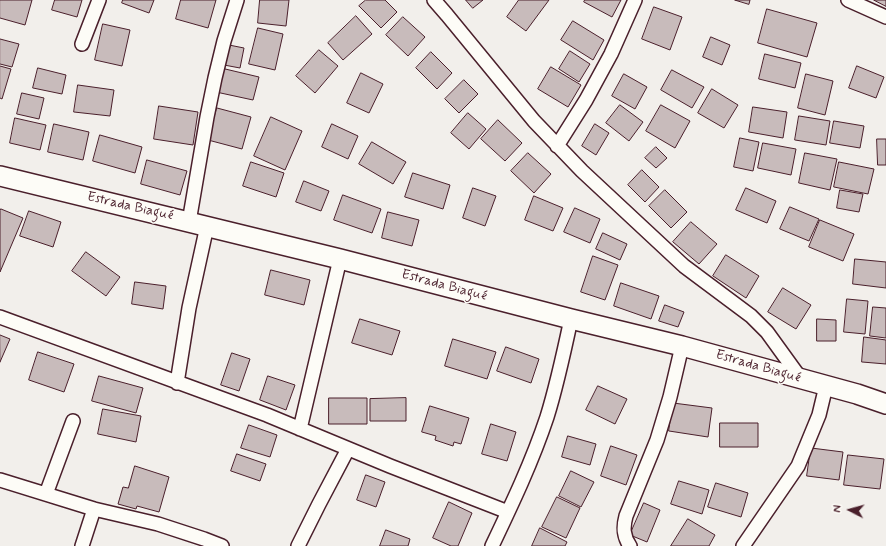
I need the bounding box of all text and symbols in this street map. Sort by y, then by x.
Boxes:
street label: Estrada Biagué [85,189,175,225]
street label: Estrada Biagué [399,267,489,305]
street label: Estrada Biagué [713,347,803,387]
north arrow [830,490,870,530]
text: N [831,504,845,513]

